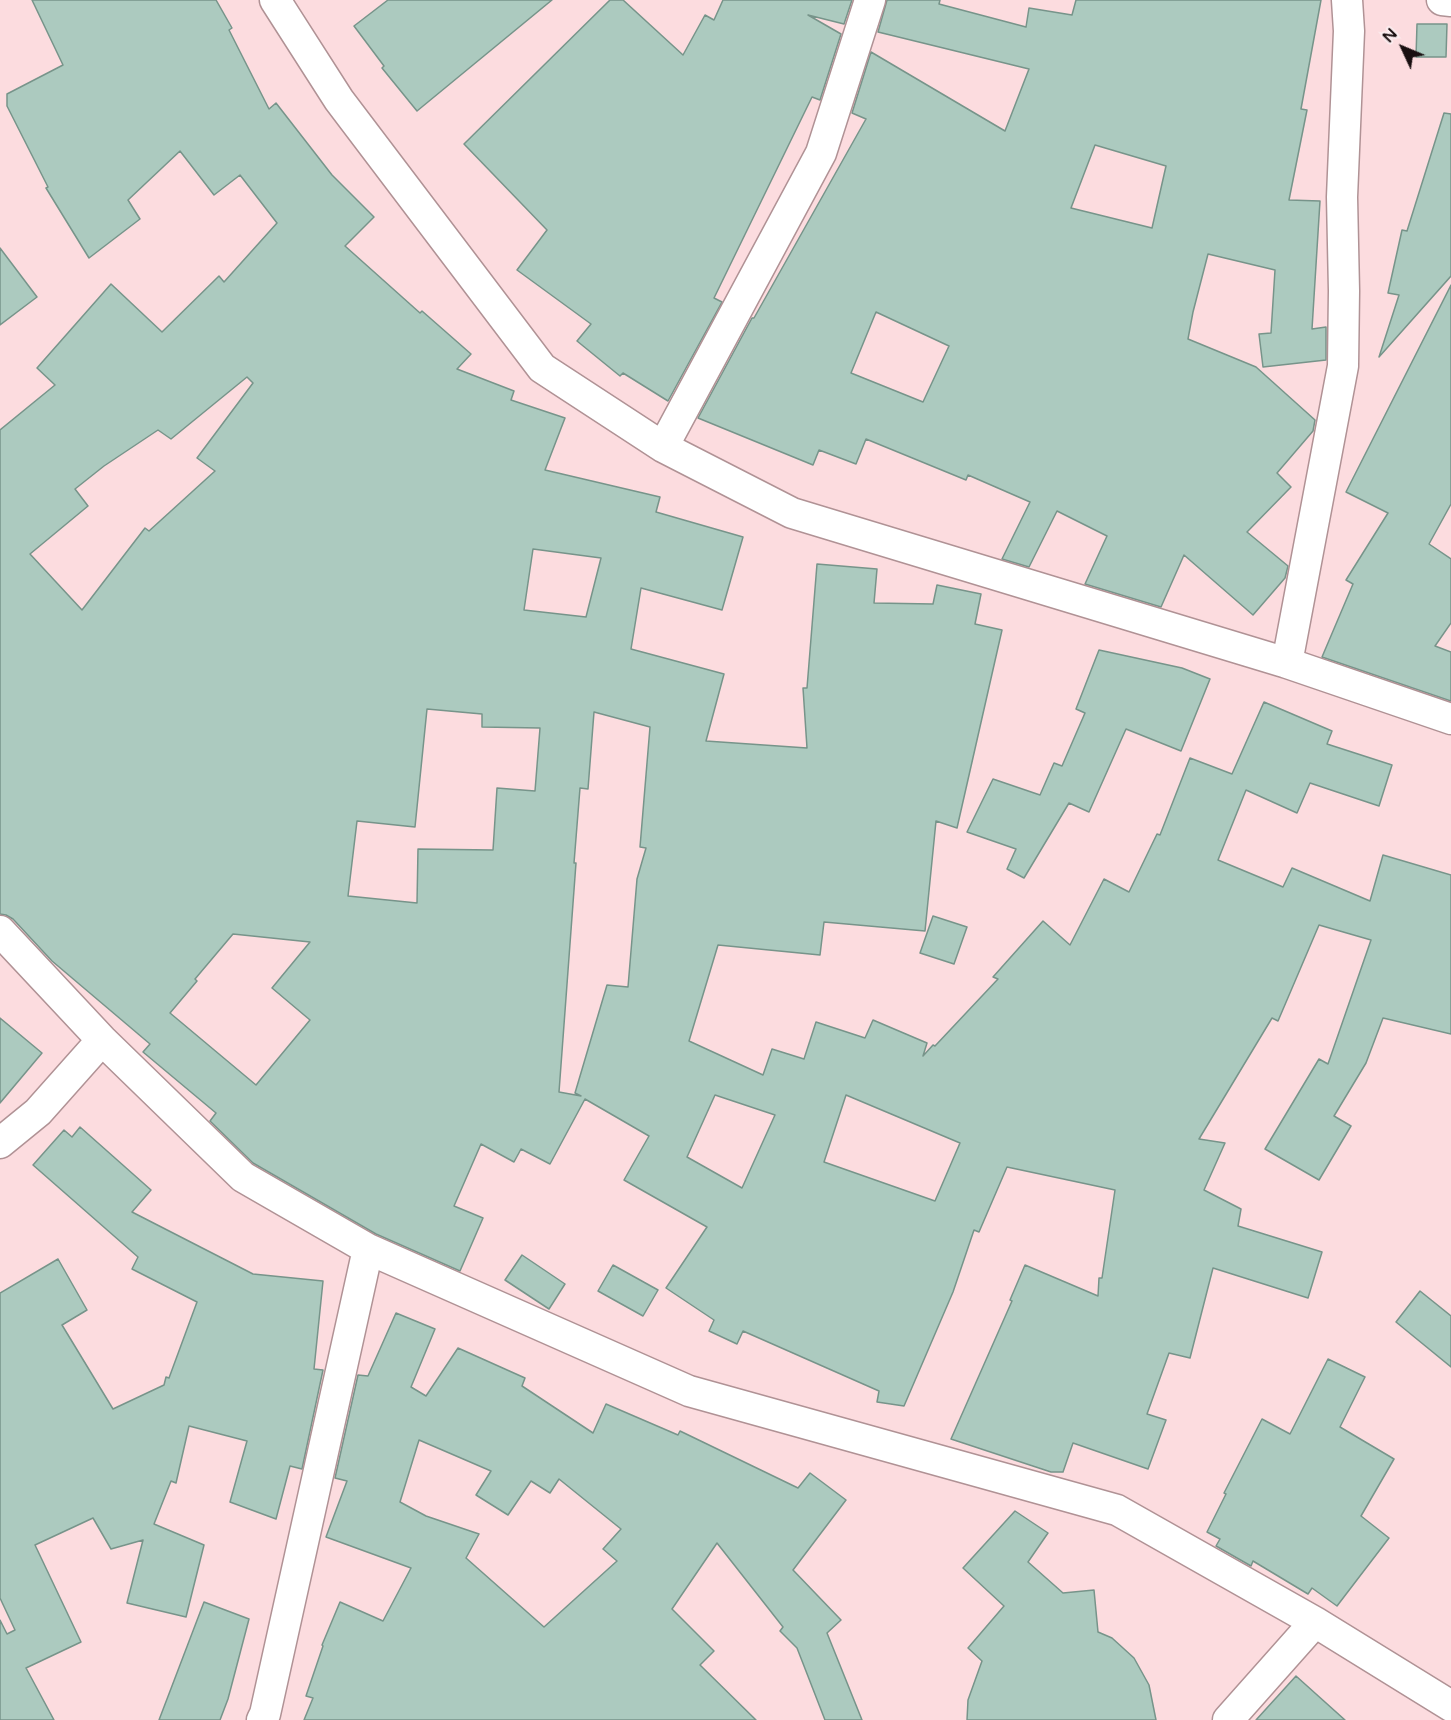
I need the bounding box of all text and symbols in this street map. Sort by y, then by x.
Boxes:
north arrow [1373,18,1433,78]
text: N [1378,24,1402,47]

